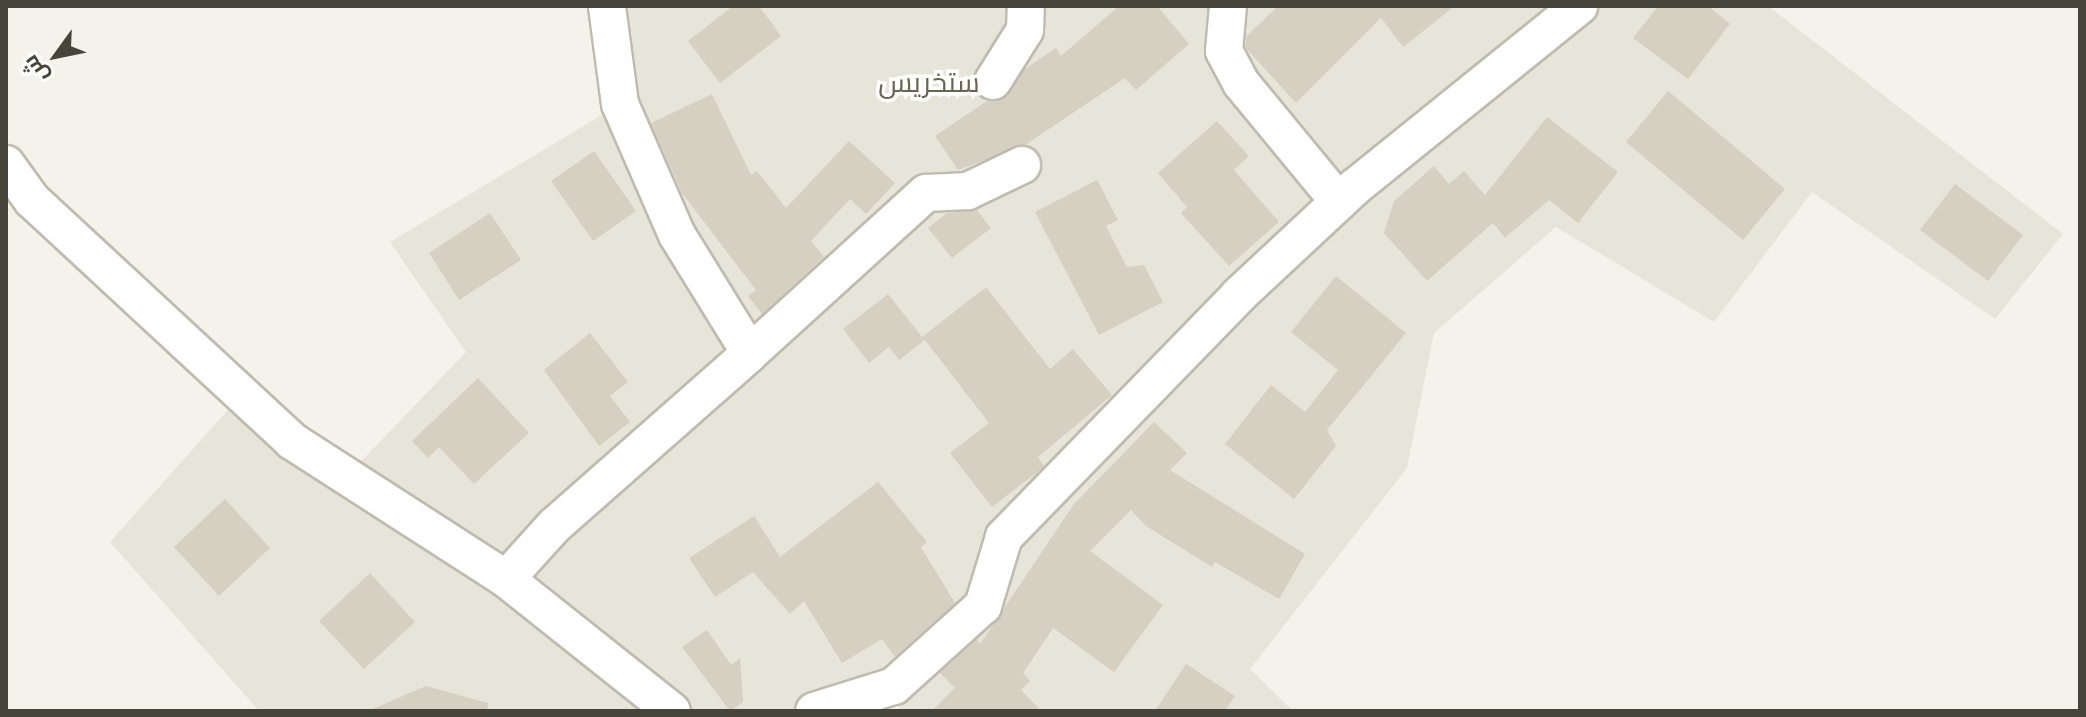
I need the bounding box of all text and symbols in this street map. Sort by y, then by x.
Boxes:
north arrow [16,16,96,96]
text: ش [16,50,55,89]
district label: ستخريس [878,66,980,100]

